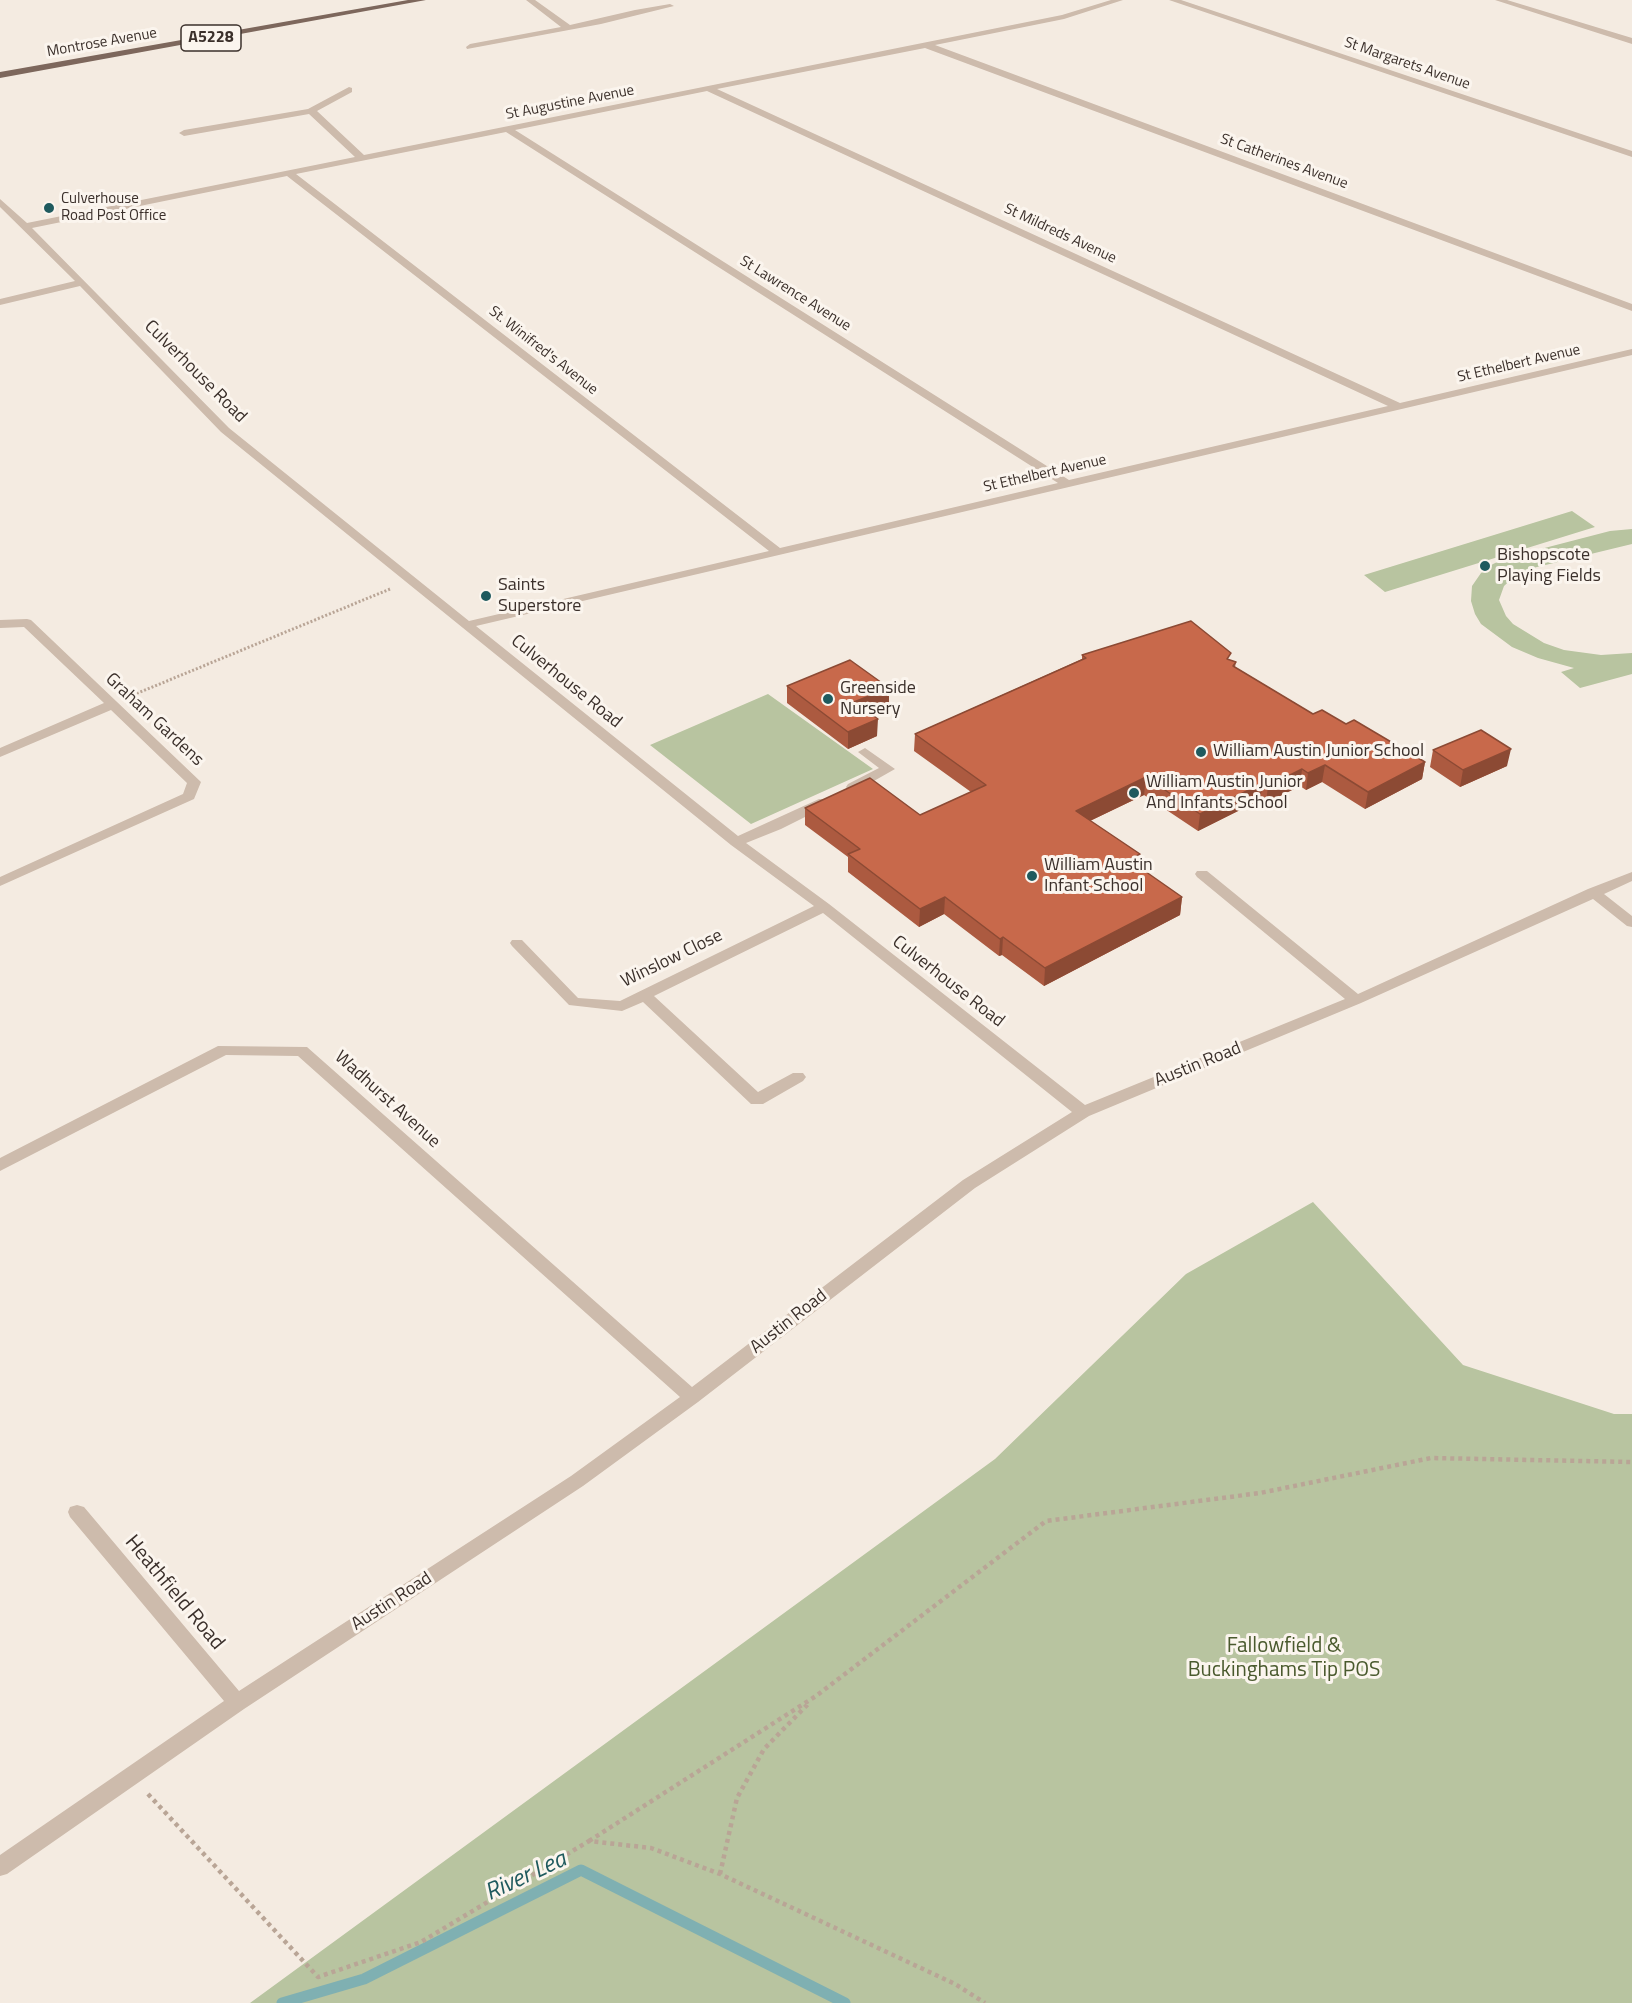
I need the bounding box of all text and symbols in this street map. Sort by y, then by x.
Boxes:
street label: Montrose Avenue [46,24,158,62]
road number: A5228 [181,25,241,51]
street label: St Margarets Avenue [1342,34,1472,94]
street label: St Augustine Avenue [504,82,636,124]
street label: St Catherines Avenue [1218,131,1350,193]
place label: Culverhouse Road Post Office [61,190,166,225]
street label: St Mildreds Avenue [1001,200,1119,268]
marker: Culverhouse Road Post Office [42,201,56,215]
street label: St Lawrence Avenue [736,253,854,335]
street label: St. Winifred's Avenue [485,303,601,399]
street label: Culverhouse Road [139,316,251,428]
street label: St Ethelbert Avenue [1456,341,1582,387]
street label: St Ethelbert Avenue [982,451,1108,497]
place label: Bishopscote Playing Fields [1497,545,1601,588]
marker: Bishopscote Playing Fields [1478,559,1492,573]
place label: Saints Superstore [498,575,581,618]
marker: Saints Superstore [479,589,493,603]
street label: Culverhouse Road [506,631,626,733]
street label: Graham Gardens [100,669,208,771]
place label: Greenside Nursery [840,678,916,720]
marker: Greenside Nursery [821,692,835,706]
place label: William Austin Junior School [1213,741,1424,763]
marker: William Austin Junior School [1194,745,1208,759]
place label: William Austin Junior And Infants School [1146,772,1303,814]
marker: William Austin Junior And Infants School [1127,786,1141,800]
place label: William Austin Infant School [1044,855,1153,898]
marker: William Austin Infant School [1025,869,1039,883]
street label: Winslow Close [618,925,726,993]
street label: Culverhouse Road [888,932,1008,1032]
street label: Austin Road [1152,1038,1244,1092]
street label: Wadhurst Avenue [330,1047,444,1153]
street label: Austin Road [746,1285,832,1359]
street label: Heathfield Road [119,1530,229,1656]
street label: Austin Road [348,1568,436,1636]
park label: Fallowfield & Buckinghams Tip POS [1188,1634,1380,1684]
water label: River Lea [481,1846,571,1908]

